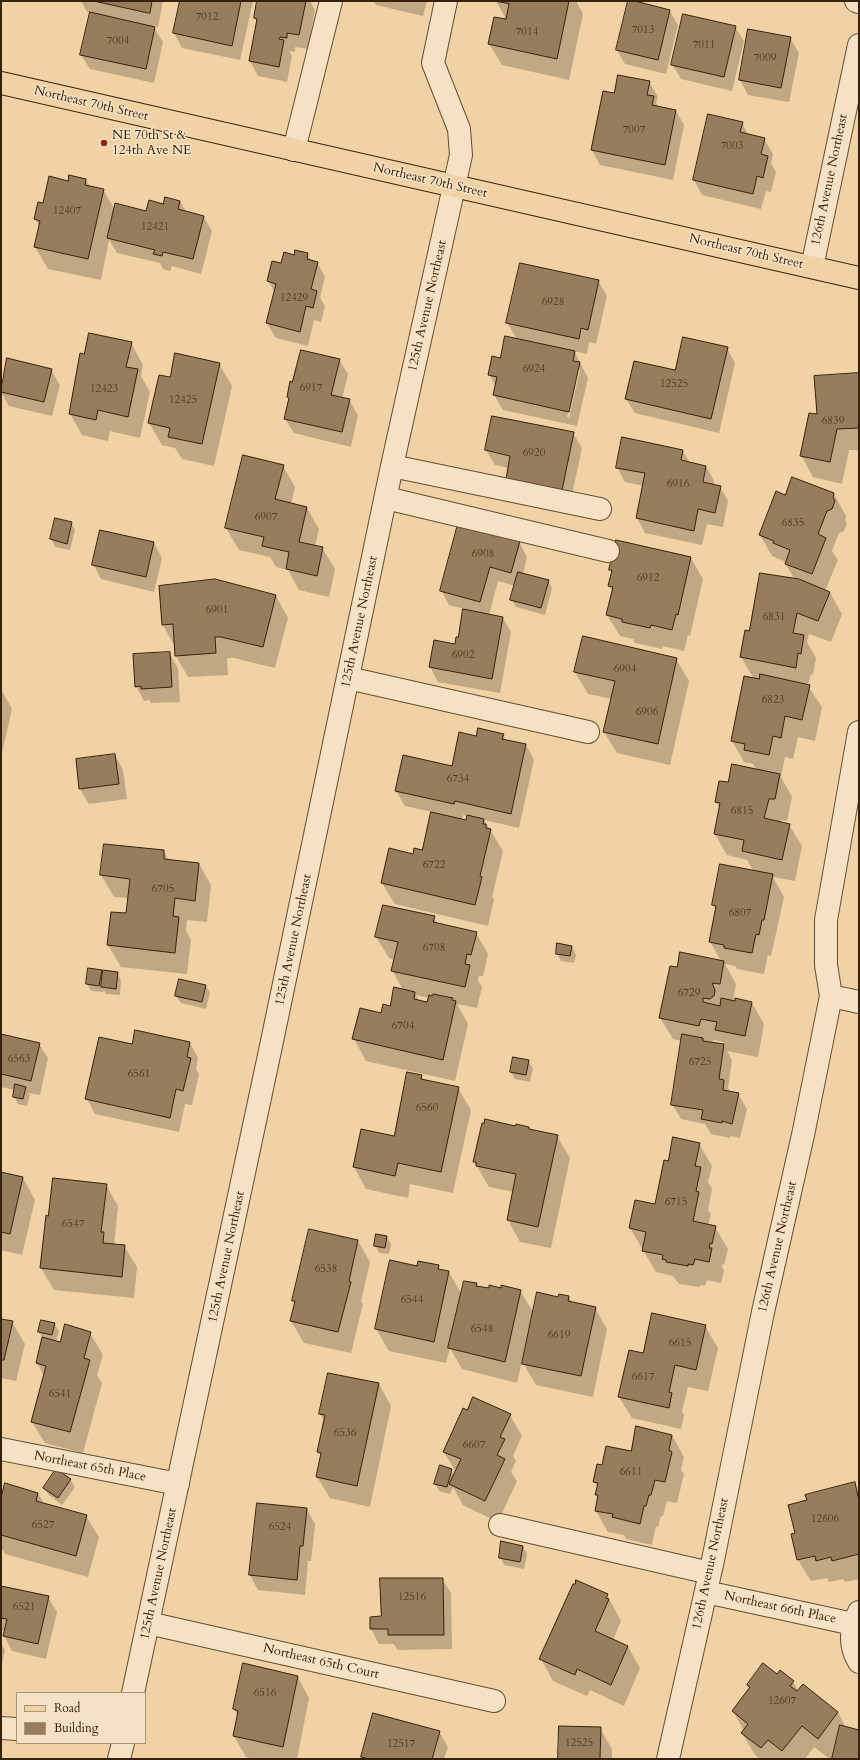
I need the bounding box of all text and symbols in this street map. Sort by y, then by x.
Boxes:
house number: 7012 [196,10,218,24]
house number: 7013 [632,23,654,37]
house number: 7014 [516,25,538,39]
house number: 7004 [107,34,129,48]
house number: 7011 [693,38,715,52]
house number: 7009 [754,51,776,65]
street label: Northeast 70th Street [32,83,150,125]
street label: 126th Avenue Northeast [808,113,852,247]
house number: 7007 [623,123,645,137]
place label: NE 70th St & 124th Ave NE [112,128,191,159]
marker: NE 70th St & 124th Ave NE [99,138,109,148]
house number: 7003 [721,139,743,153]
street label: Northeast 70th Street [371,160,489,202]
house number: 12407 [53,204,81,218]
house number: 12421 [141,220,169,234]
street label: Northeast 70th Street [687,231,805,273]
street label: 125th Avenue Northeast [405,239,451,373]
house number: 12429 [280,291,308,305]
house number: 6928 [542,295,564,309]
house number: 6924 [523,362,545,376]
house number: 12525 [660,377,688,391]
house number: 6917 [300,381,322,395]
house number: 12423 [90,382,118,396]
house number: 12425 [169,393,197,407]
house number: 6839 [822,414,844,428]
house number: 6920 [523,446,545,460]
house number: 6916 [667,477,689,491]
house number: 6907 [255,510,277,524]
house number: 6835 [782,516,804,530]
house number: 6908 [472,547,494,561]
street label: 125th Avenue Northeast [338,555,382,689]
house number: 6912 [637,571,659,585]
house number: 6901 [206,603,228,617]
house number: 6831 [763,610,785,624]
house number: 6902 [452,648,474,662]
house number: 6904 [614,662,636,676]
house number: 6823 [762,693,784,707]
house number: 6906 [636,705,658,719]
house number: 6734 [447,772,469,786]
house number: 6815 [731,804,753,818]
house number: 6722 [423,858,445,872]
street label: 125th Avenue Northeast [272,873,316,1007]
house number: 6705 [152,882,174,896]
house number: 6807 [729,906,751,920]
house number: 6708 [423,941,445,955]
house number: 6729 [678,986,700,1000]
house number: 6704 [392,1019,414,1033]
house number: 6563 [8,1052,30,1066]
house number: 6725 [689,1055,711,1069]
house number: 6561 [128,1067,150,1081]
house number: 6560 [416,1101,438,1115]
street label: 126th Avenue Northeast [755,1180,801,1314]
street label: 125th Avenue Northeast [205,1190,249,1324]
house number: 6715 [665,1195,687,1209]
house number: 6547 [62,1217,84,1231]
house number: 6538 [315,1262,337,1276]
house number: 6544 [401,1293,423,1307]
house number: 6548 [471,1322,493,1336]
house number: 6619 [548,1328,570,1342]
house number: 6615 [669,1336,691,1350]
house number: 6617 [632,1370,654,1384]
house number: 6541 [49,1387,71,1401]
house number: 6536 [334,1426,356,1440]
house number: 6607 [463,1438,485,1452]
street label: Northeast 65th Place [33,1448,147,1486]
house number: 6611 [620,1465,642,1479]
street label: 126th Avenue Northeast [689,1497,733,1631]
street label: 125th Avenue Northeast [137,1507,181,1641]
house number: 12606 [811,1512,839,1526]
house number: 6527 [32,1518,54,1532]
house number: 6524 [269,1520,291,1534]
street label: Northeast 66th Place [723,1589,837,1627]
house number: 12516 [398,1590,426,1604]
house number: 6521 [13,1600,35,1614]
street label: Northeast 65th Court [261,1641,381,1683]
house number: 6516 [254,1686,276,1700]
legend [16,1692,146,1744]
house number: 12607 [768,1694,796,1708]
text: Road [54,1700,80,1716]
text: Building [54,1720,98,1736]
house number: 12525 [565,1736,593,1750]
house number: 12517 [387,1737,415,1751]

